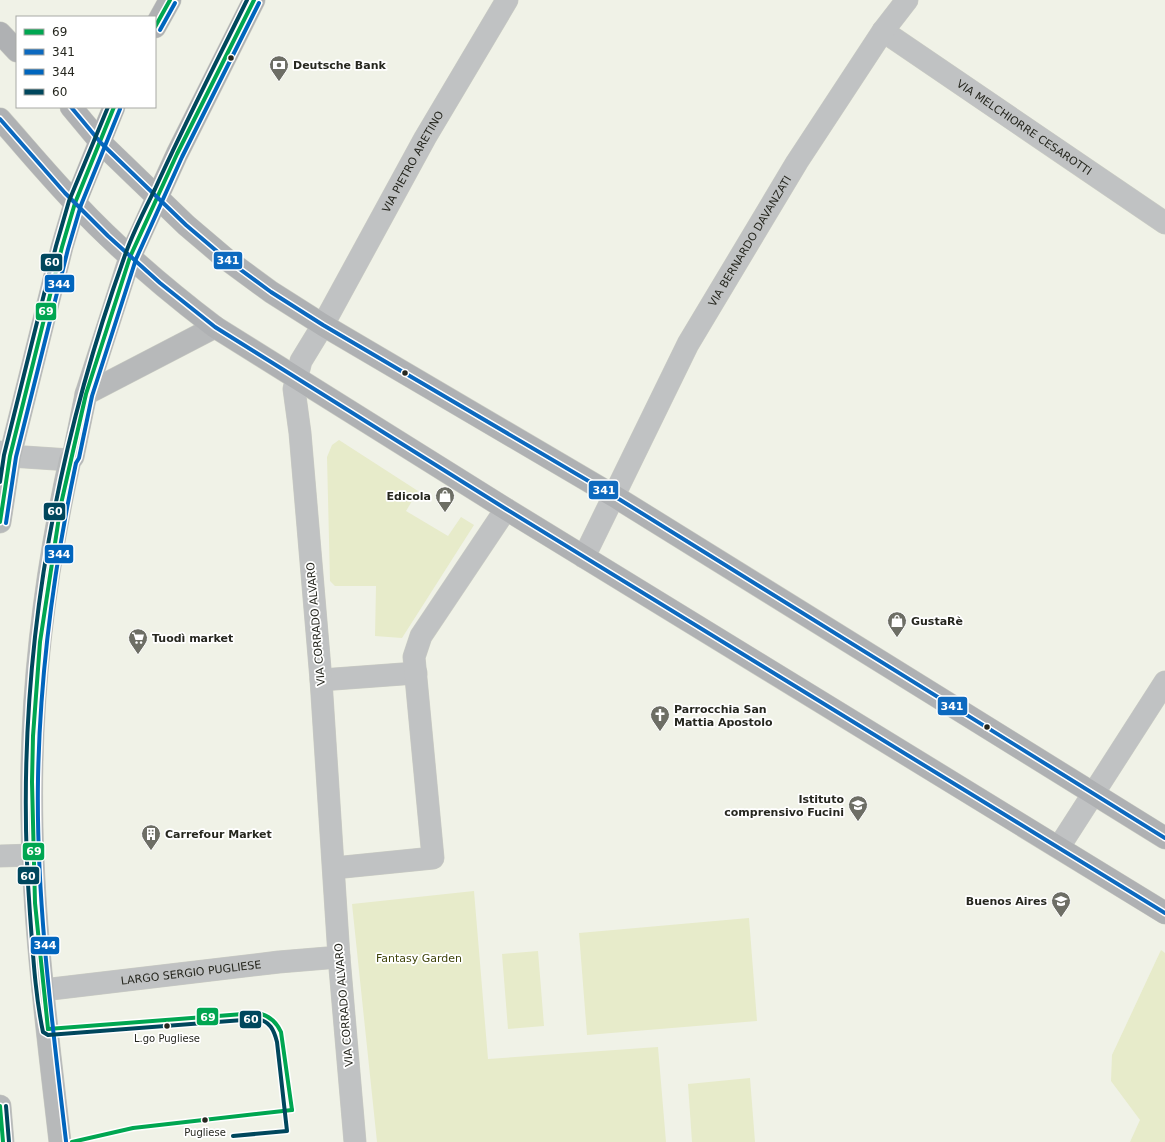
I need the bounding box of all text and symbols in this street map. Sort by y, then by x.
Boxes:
legend [16,16,156,108]
text: 69 [52,25,67,39]
text: 341 [52,45,75,59]
unlabelled marker [226,53,236,63]
bank icon: Deutsche Bank [268,54,290,82]
place label: Deutsche Bank [293,59,387,72]
text: 344 [52,65,75,79]
street label: VIA MELCHIORRE CESAROTTI [954,77,1094,178]
text: 60 [52,85,67,99]
street label: VIA PIETRO ARETINO [379,108,446,215]
street label: VIA BERNARDO DAVANZATI [706,173,794,309]
line badge: 341 [213,251,243,270]
line badge: 60 [40,253,63,272]
text: 341 [217,254,239,267]
text: 60 [44,256,60,269]
line badge: 344 [44,274,75,293]
text: 344 [48,278,71,291]
line badge: 69 [35,302,57,321]
text: 69 [38,305,54,318]
unlabelled marker [400,368,410,378]
line badge: 341 [588,480,619,500]
text: 341 [593,484,615,497]
shop icon: Edicola [434,485,456,513]
place label: Edicola [387,490,431,503]
line badge: 60 [43,502,66,521]
text: 60 [47,505,63,518]
line badge: 344 [44,544,74,564]
text: 344 [48,548,71,561]
street label: VIA CORRADO ALVARO [304,561,328,686]
shop icon: GustaRè [886,610,908,638]
place label: GustaRè [911,615,963,628]
supermarket icon: Tuodì market [127,627,149,655]
place label: Tuodì market [152,632,233,645]
line badge: 341 [937,696,968,716]
text: 341 [941,700,963,713]
place label: Parrocchia San Mattia Apostolo [674,703,773,729]
church icon: Parrocchia San Mattia Apostolo [649,704,671,732]
unlabelled marker [982,722,992,732]
place label: Istituto comprensivo Fucini [724,793,844,819]
school or university icon: Istituto comprensivo Fucini [847,794,869,822]
building icon: Carrefour Market [140,823,162,851]
place label: Carrefour Market [165,828,272,841]
line badge: 69 [22,842,45,861]
text: 69 [26,845,42,858]
line badge: 60 [17,866,40,885]
text: 60 [20,870,36,883]
school or university icon: Buenos Aires [1050,890,1072,918]
place label: Buenos Aires [966,895,1047,908]
line badge: 344 [30,936,60,955]
text: 344 [34,939,57,952]
street label: VIA CORRADO ALVARO [332,942,356,1067]
park label: Fantasy Garden [376,952,462,965]
street label: LARGO SERGIO PUGLIESE [120,958,262,987]
line badge: 69 [196,1007,219,1026]
line badge: 60 [239,1010,262,1029]
text: 69 [200,1011,216,1024]
text: 60 [243,1013,259,1026]
marker: L.go Pugliese [162,1021,172,1031]
place label: L.go Pugliese [134,1033,200,1044]
marker: Pugliese [200,1115,210,1125]
place label: Pugliese [184,1127,226,1138]

